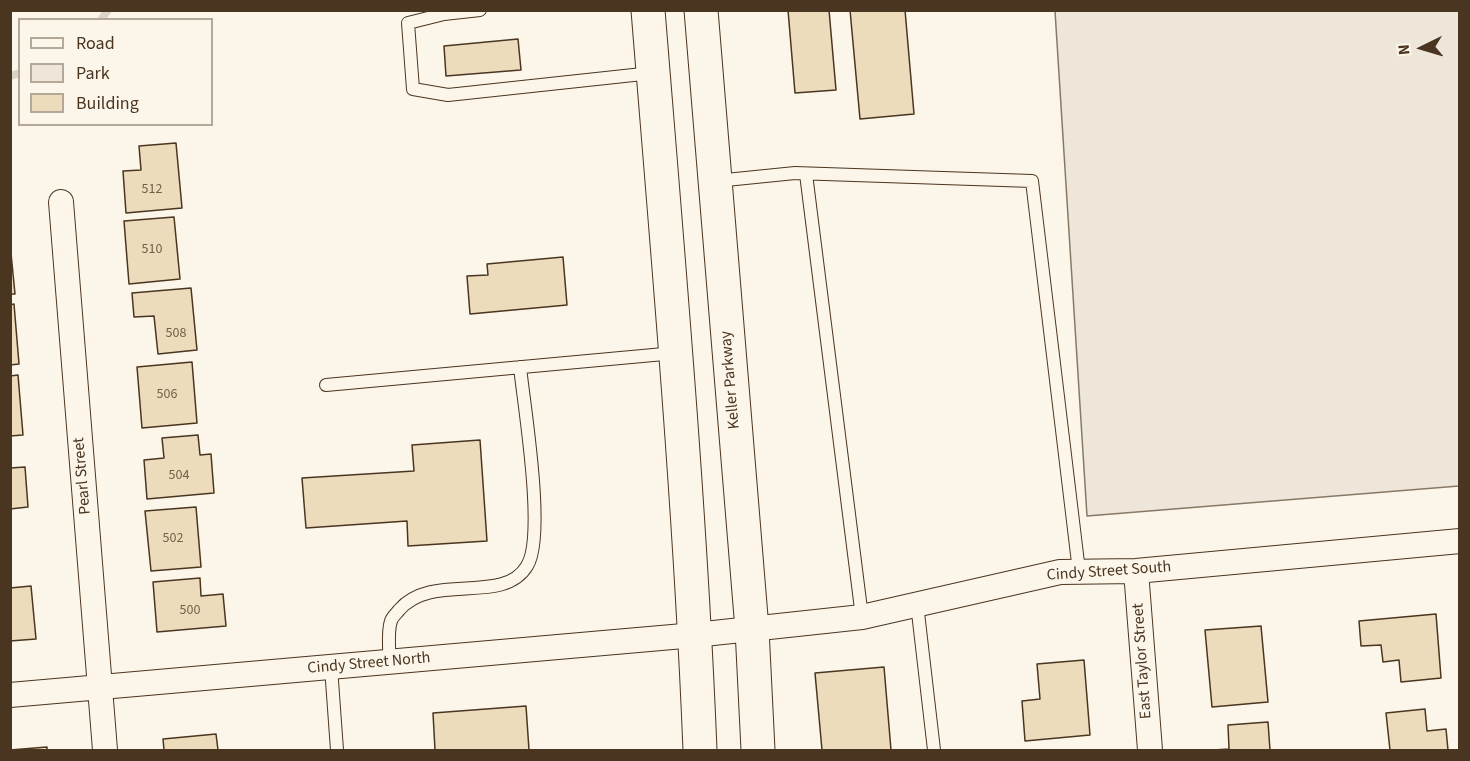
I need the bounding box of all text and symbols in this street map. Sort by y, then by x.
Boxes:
legend [18,18,213,126]
north arrow [1392,18,1452,78]
text: Road [76,31,115,56]
text: N [1393,43,1415,56]
text: Park [76,61,110,86]
text: Building [76,91,139,116]
house number: 512 [142,182,162,198]
house number: 510 [142,242,162,258]
house number: 508 [166,326,186,342]
street label: Keller Parkway [717,330,745,430]
house number: 506 [157,387,177,403]
street label: Pearl Street [70,437,96,515]
house number: 504 [169,468,189,484]
house number: 502 [163,531,183,547]
street label: Cindy Street South [1046,558,1172,586]
street label: East Taylor Street [1129,602,1157,720]
house number: 500 [180,603,200,619]
street label: Cindy Street North [307,649,431,679]

